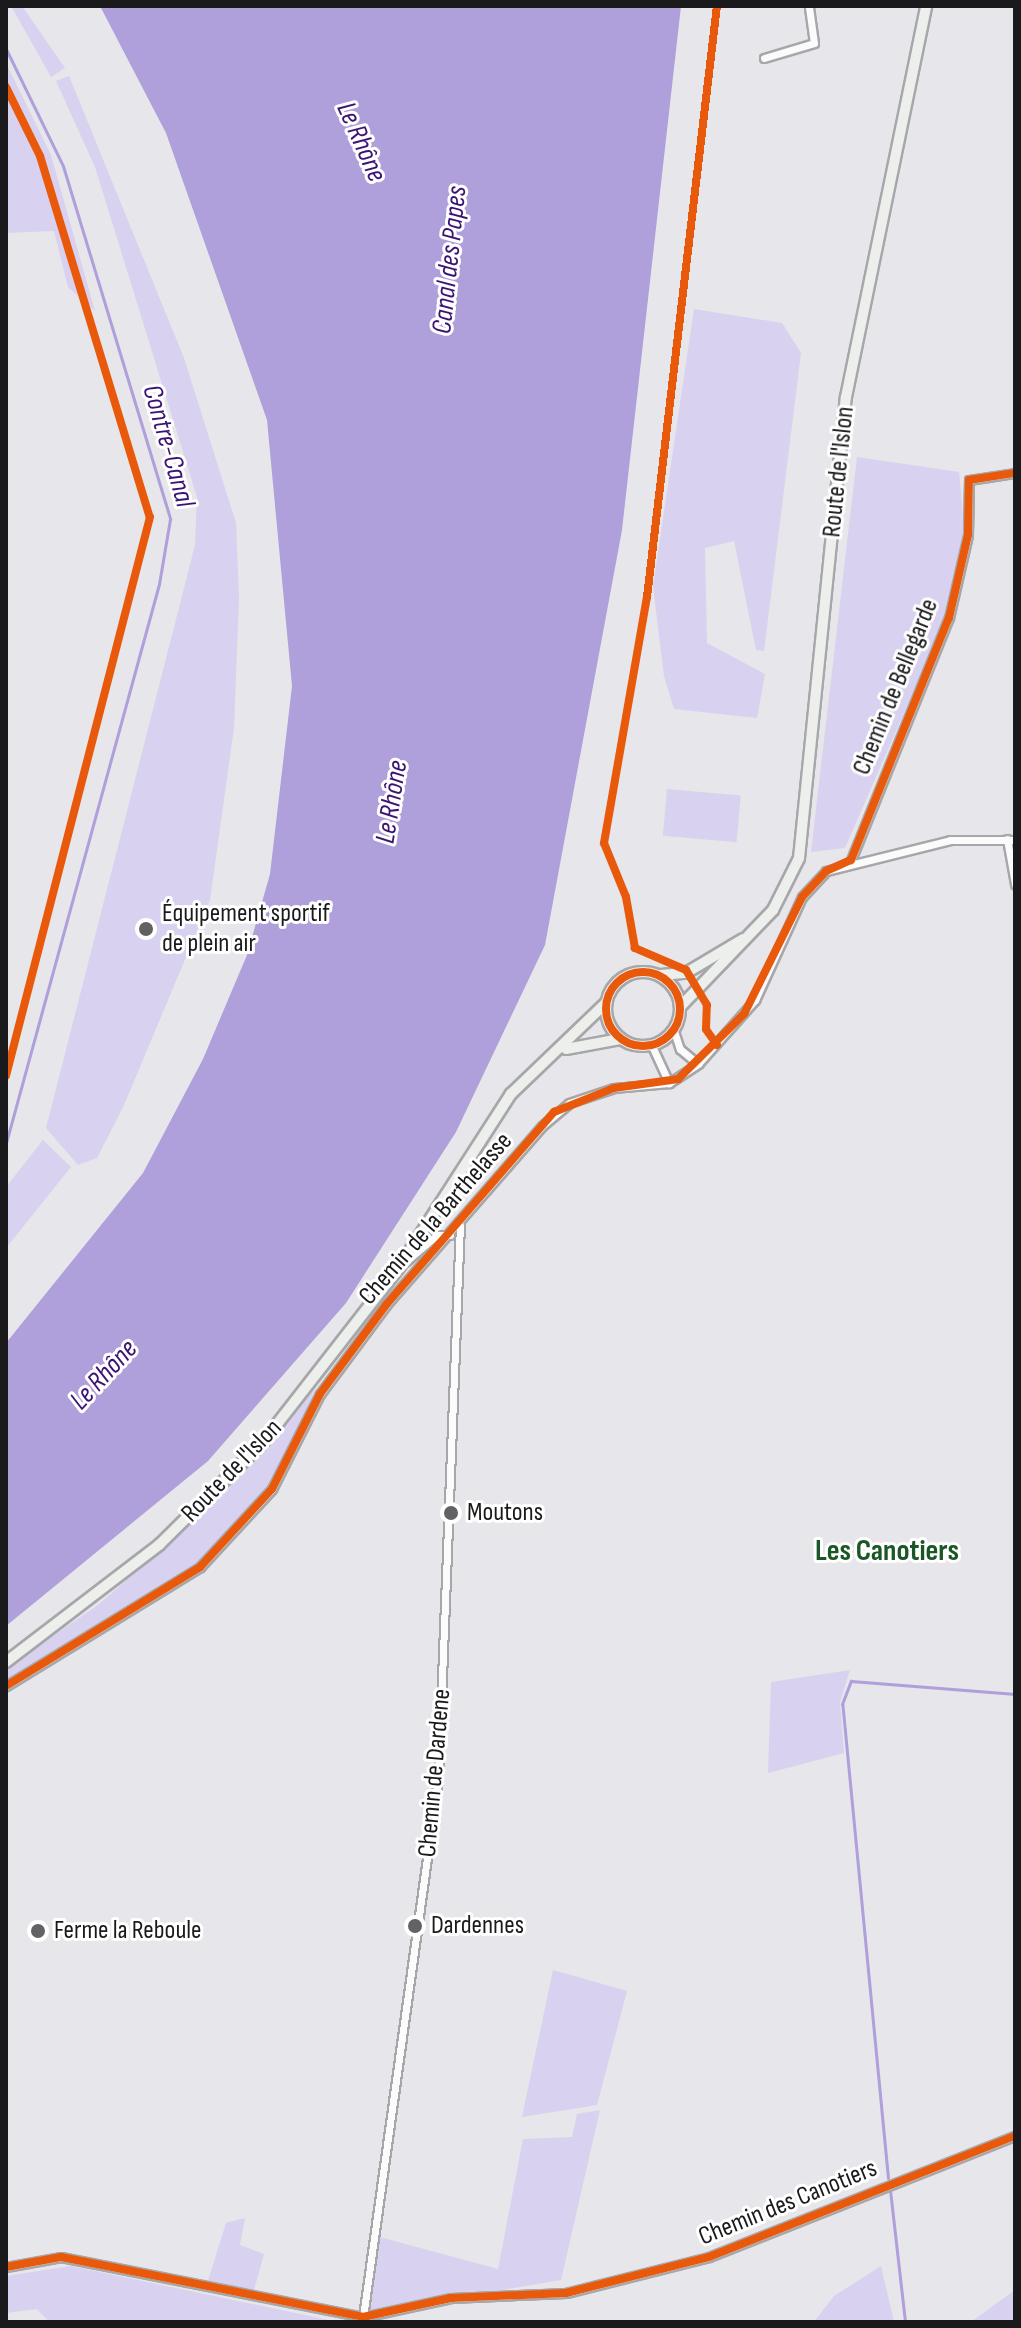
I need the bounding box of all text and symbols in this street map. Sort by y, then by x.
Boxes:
water label: Le Rhône [329,97,393,187]
water label: Canal des Papes [426,184,474,336]
water label: Contre-Canal [135,381,201,511]
street label: Route de l'Islon [817,405,861,539]
street label: Chemin de Bellegarde [847,594,945,780]
water label: Le Rhône [369,758,415,846]
place label: Équipement sportif de plein air [162,898,330,960]
marker: Équipement sportif de plein air [137,920,155,938]
street label: Chemin de la Barthelasse [353,1126,519,1312]
water label: Le Rhône [63,1333,145,1417]
street label: Route de l'Islon [175,1413,289,1529]
place label: Moutons [467,1497,543,1529]
marker: Moutons [442,1504,460,1522]
district label: Les Canotiers [815,1533,959,1569]
street label: Chemin de Dardene [412,1687,458,1859]
place label: Dardennes [431,1910,524,1942]
place label: Ferme la Reboule [54,1915,202,1947]
marker: Dardennes [406,1917,424,1935]
marker: Ferme la Reboule [29,1922,47,1940]
street label: Chemin des Canotiers [694,2153,882,2253]

